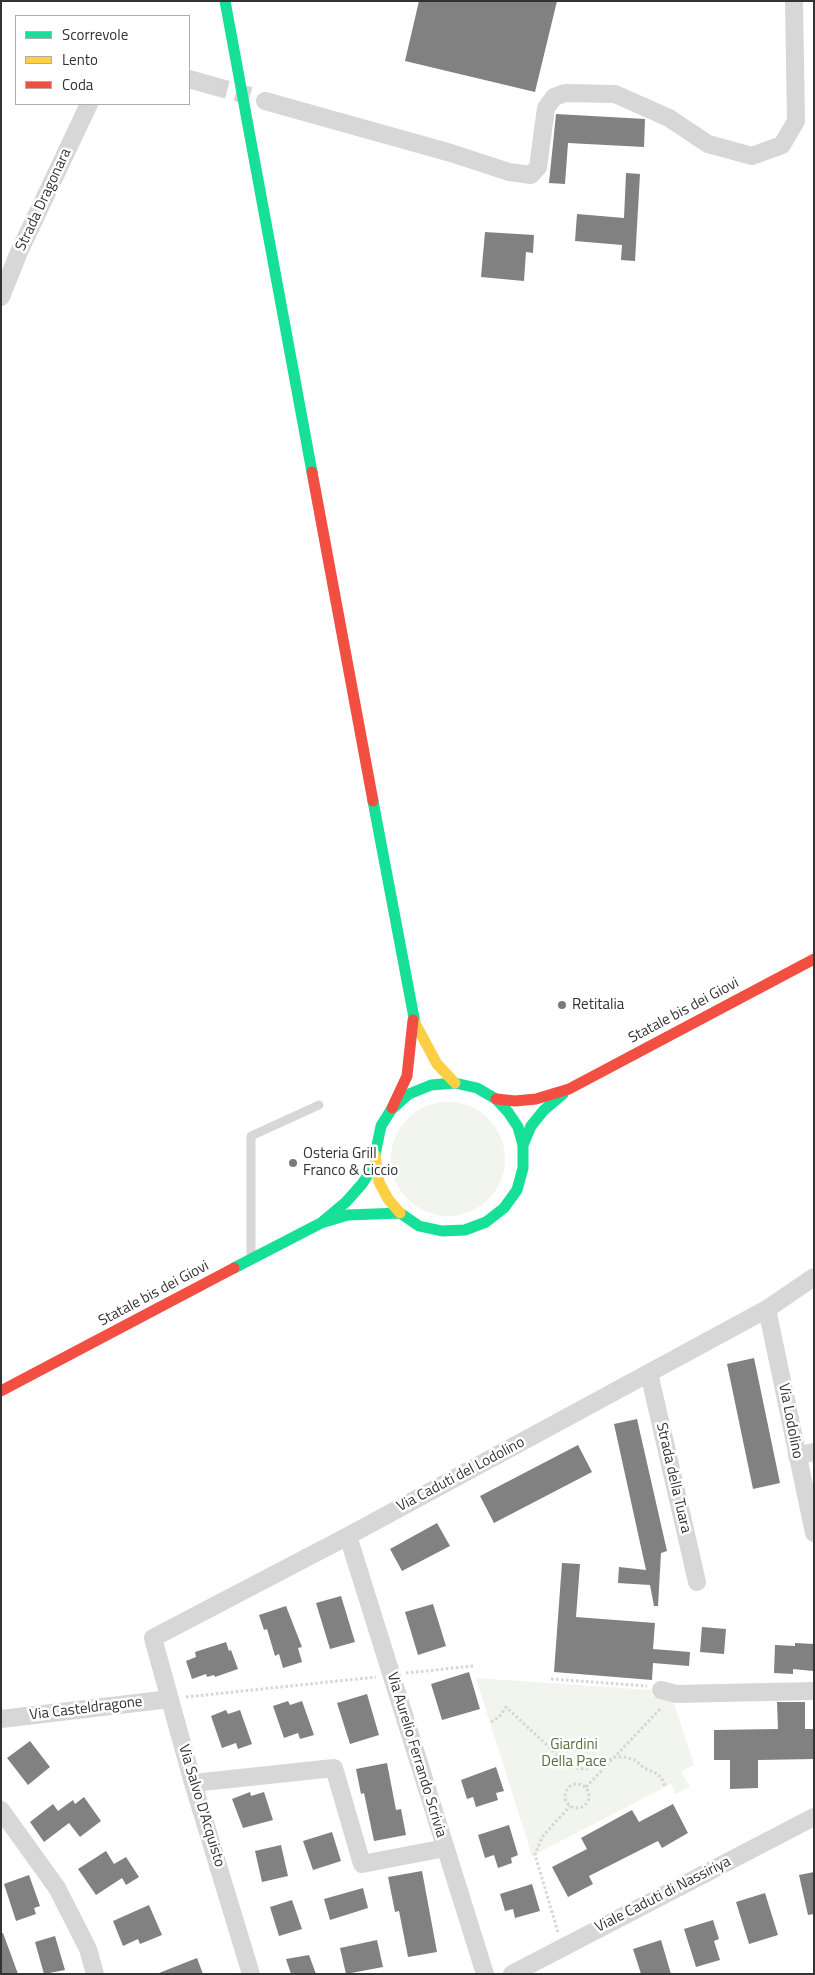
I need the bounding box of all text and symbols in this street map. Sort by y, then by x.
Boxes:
legend [15,15,190,105]
text: Scorrevole [62,23,128,46]
text: Lento [62,48,98,71]
text: Coda [62,73,93,96]
street label: Strada Dragonara [12,146,76,254]
street label: Statale bis dei Giovi [626,974,742,1048]
place label: Retitalia [572,996,624,1014]
marker: Retitalia [556,999,568,1011]
place label: Osteria Grill Franco & Ciccio [303,1145,398,1180]
marker: Osteria Grill Franco & Ciccio [287,1157,299,1169]
street label: Statale bis dei Giovi [96,1257,212,1331]
street label: Via Lodolino [774,1382,806,1460]
street label: Strada della Tuara [652,1421,694,1535]
street label: Via Caduti del Lodolino [394,1434,528,1516]
street label: Via Aurelio Ferrando Scrivia [382,1670,450,1840]
street label: Via Casteldragone [28,1693,144,1725]
park label: Giardini Della Pace [541,1736,607,1771]
street label: Via Salvo D'Acquisto [174,1743,228,1869]
street label: Viale Caduti di Nassiriya [592,1853,734,1937]

